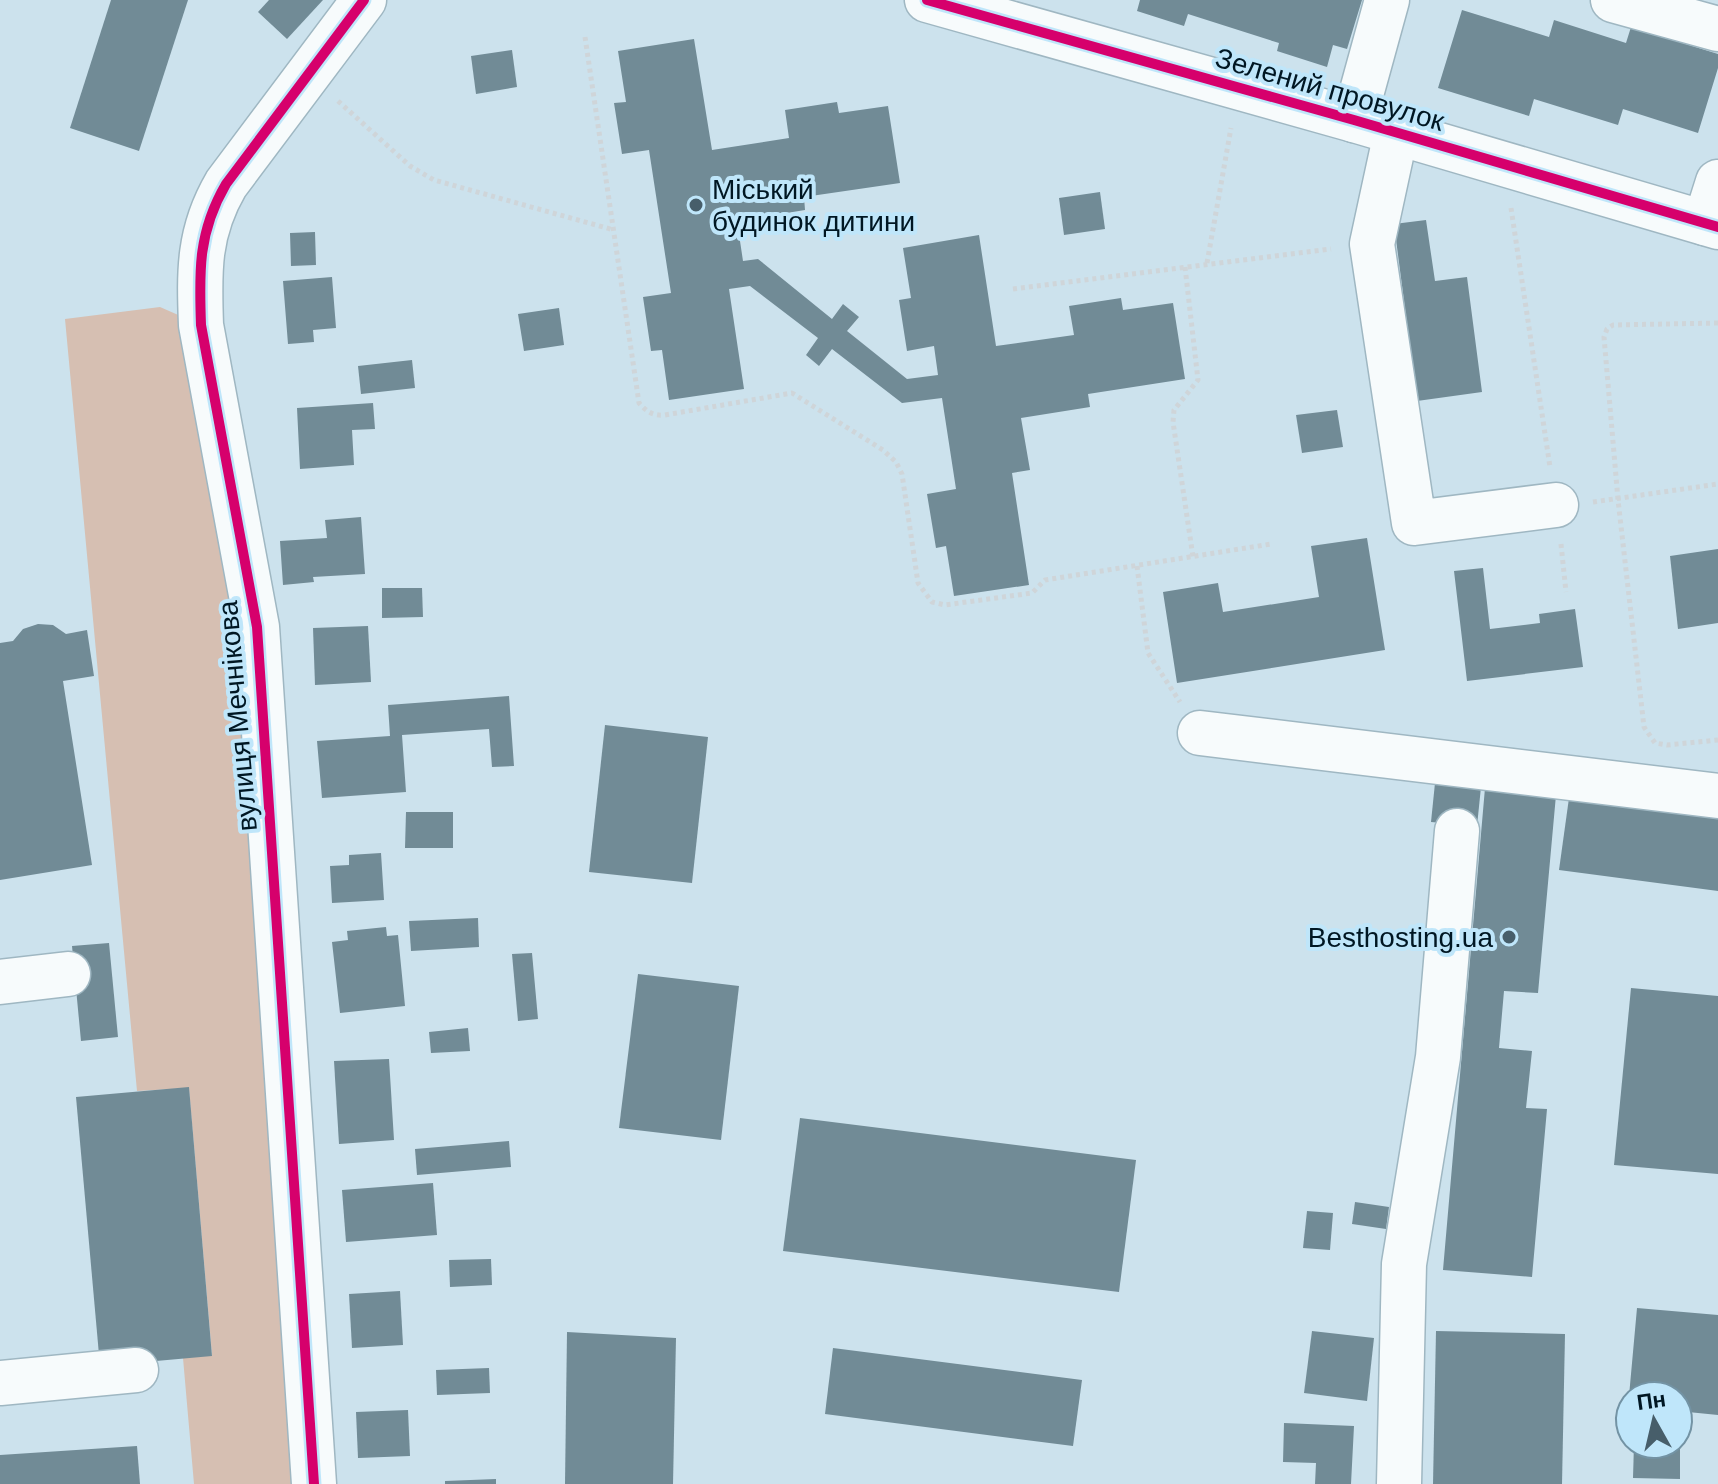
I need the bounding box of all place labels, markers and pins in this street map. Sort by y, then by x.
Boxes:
place label: Міський будинок дитини [712,174,915,237]
marker: Міський будинок дитини [687,196,705,214]
place label: Besthosting.ua [1308,922,1493,953]
marker: Besthosting.ua [1500,928,1518,946]

